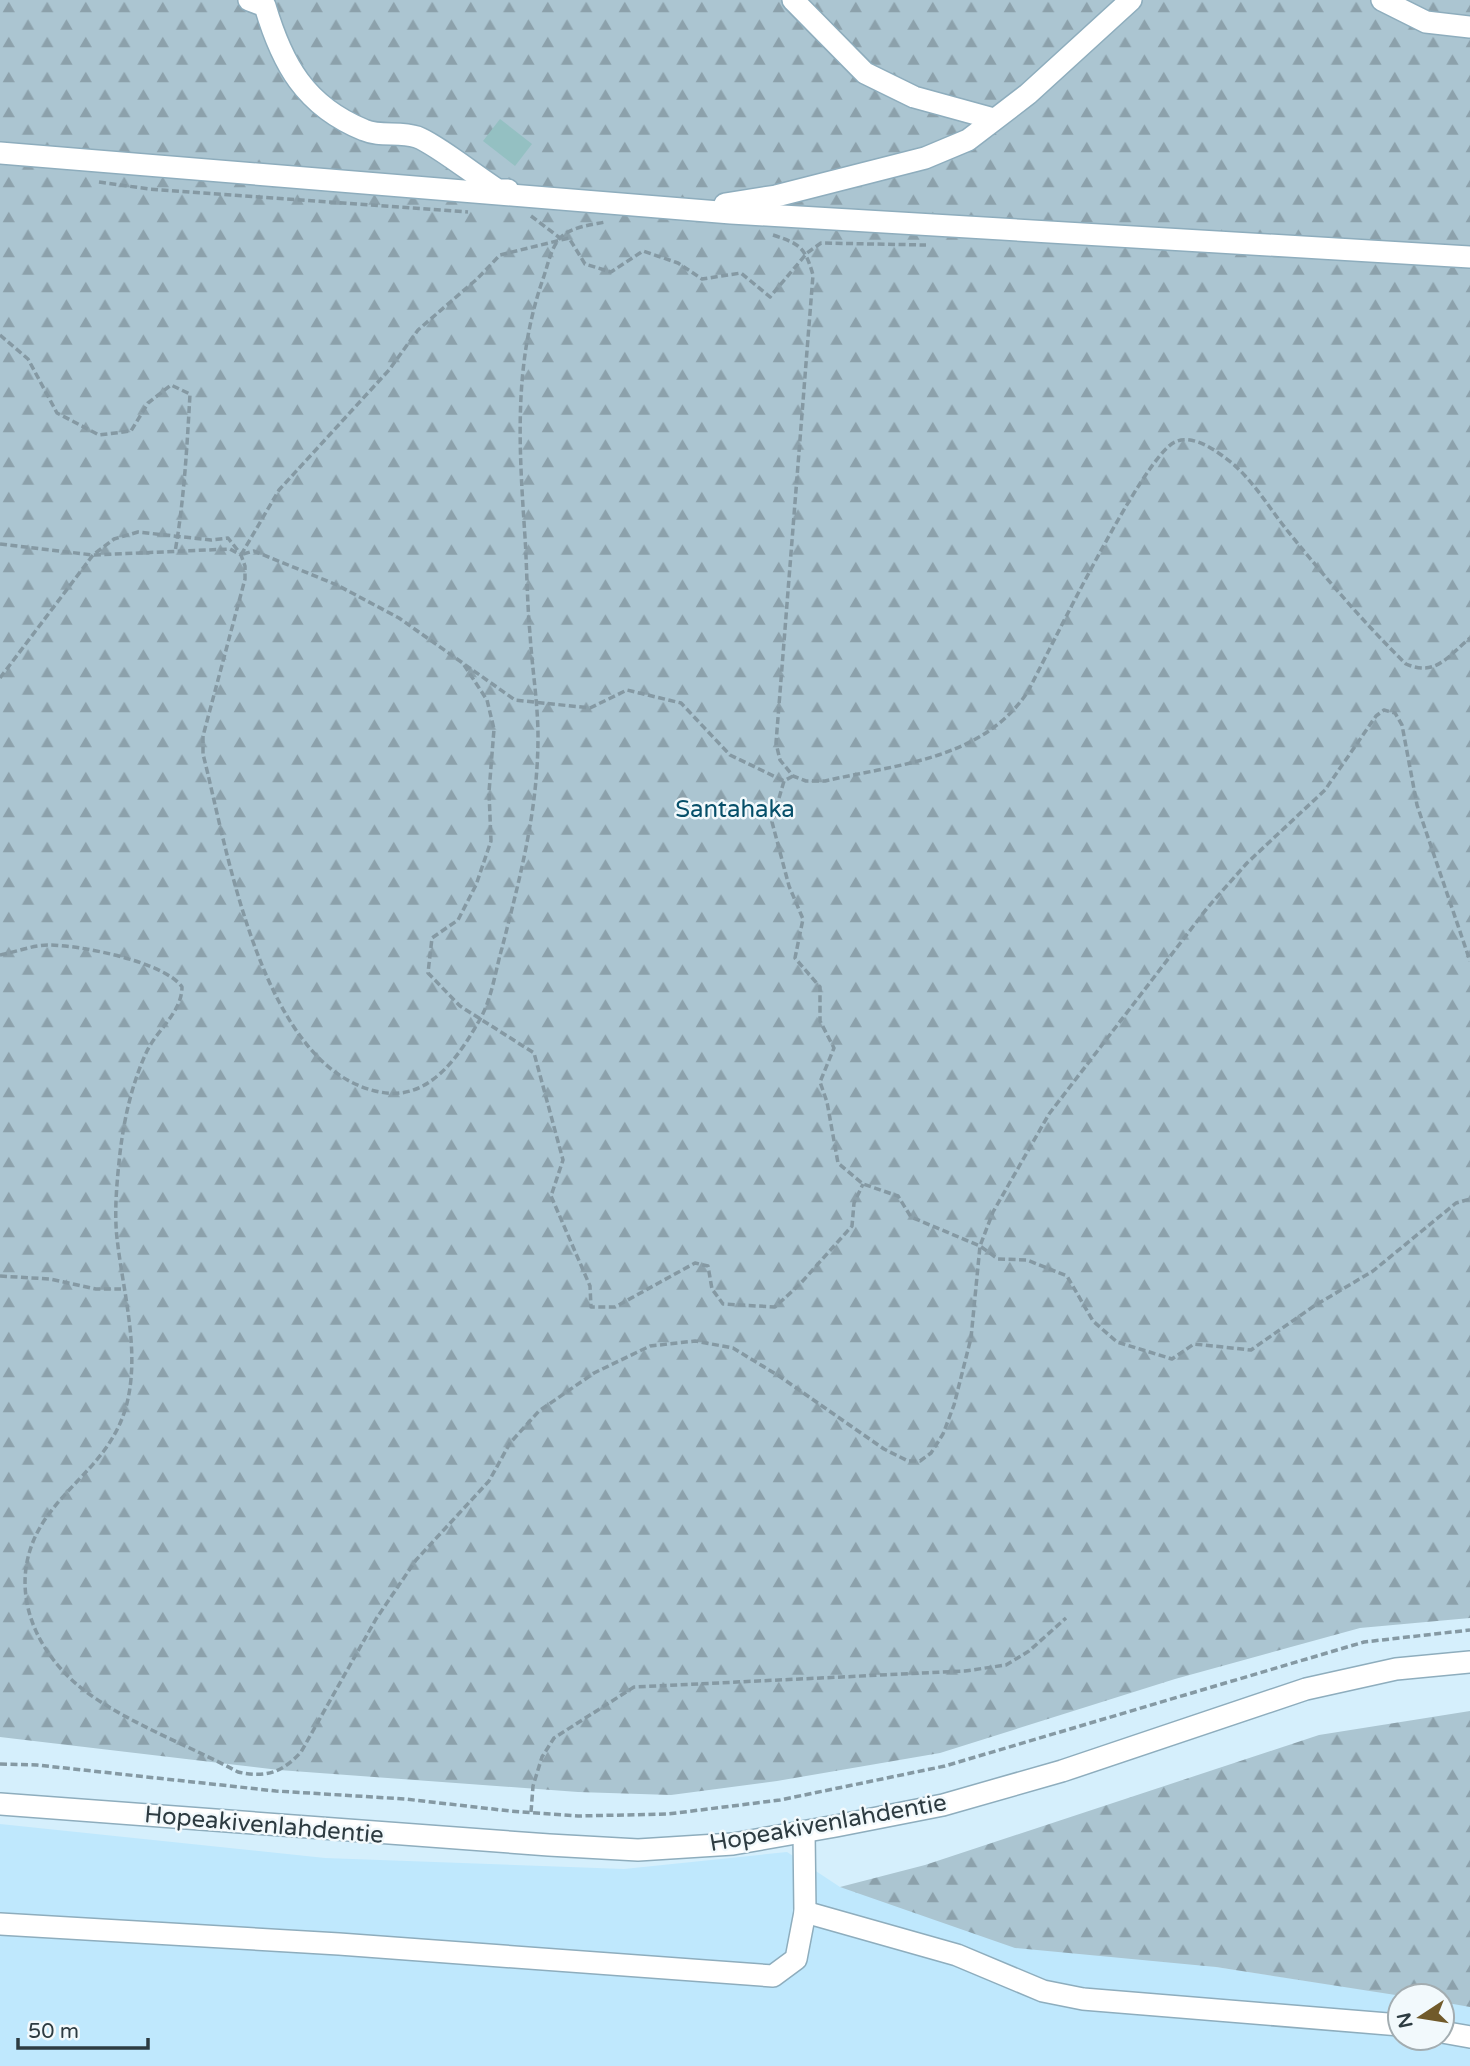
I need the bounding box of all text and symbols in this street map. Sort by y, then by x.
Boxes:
park label: Santahaka [675,795,795,824]
street label: Hopeakivenlahdentie [707,1788,949,1858]
street label: Hopeakivenlahdentie [143,1800,385,1850]
north arrow [1386,1982,1456,2052]
scale bar [18,2007,147,2050]
text: N [1393,2011,1418,2030]
text: 50 m [28,2019,79,2044]

